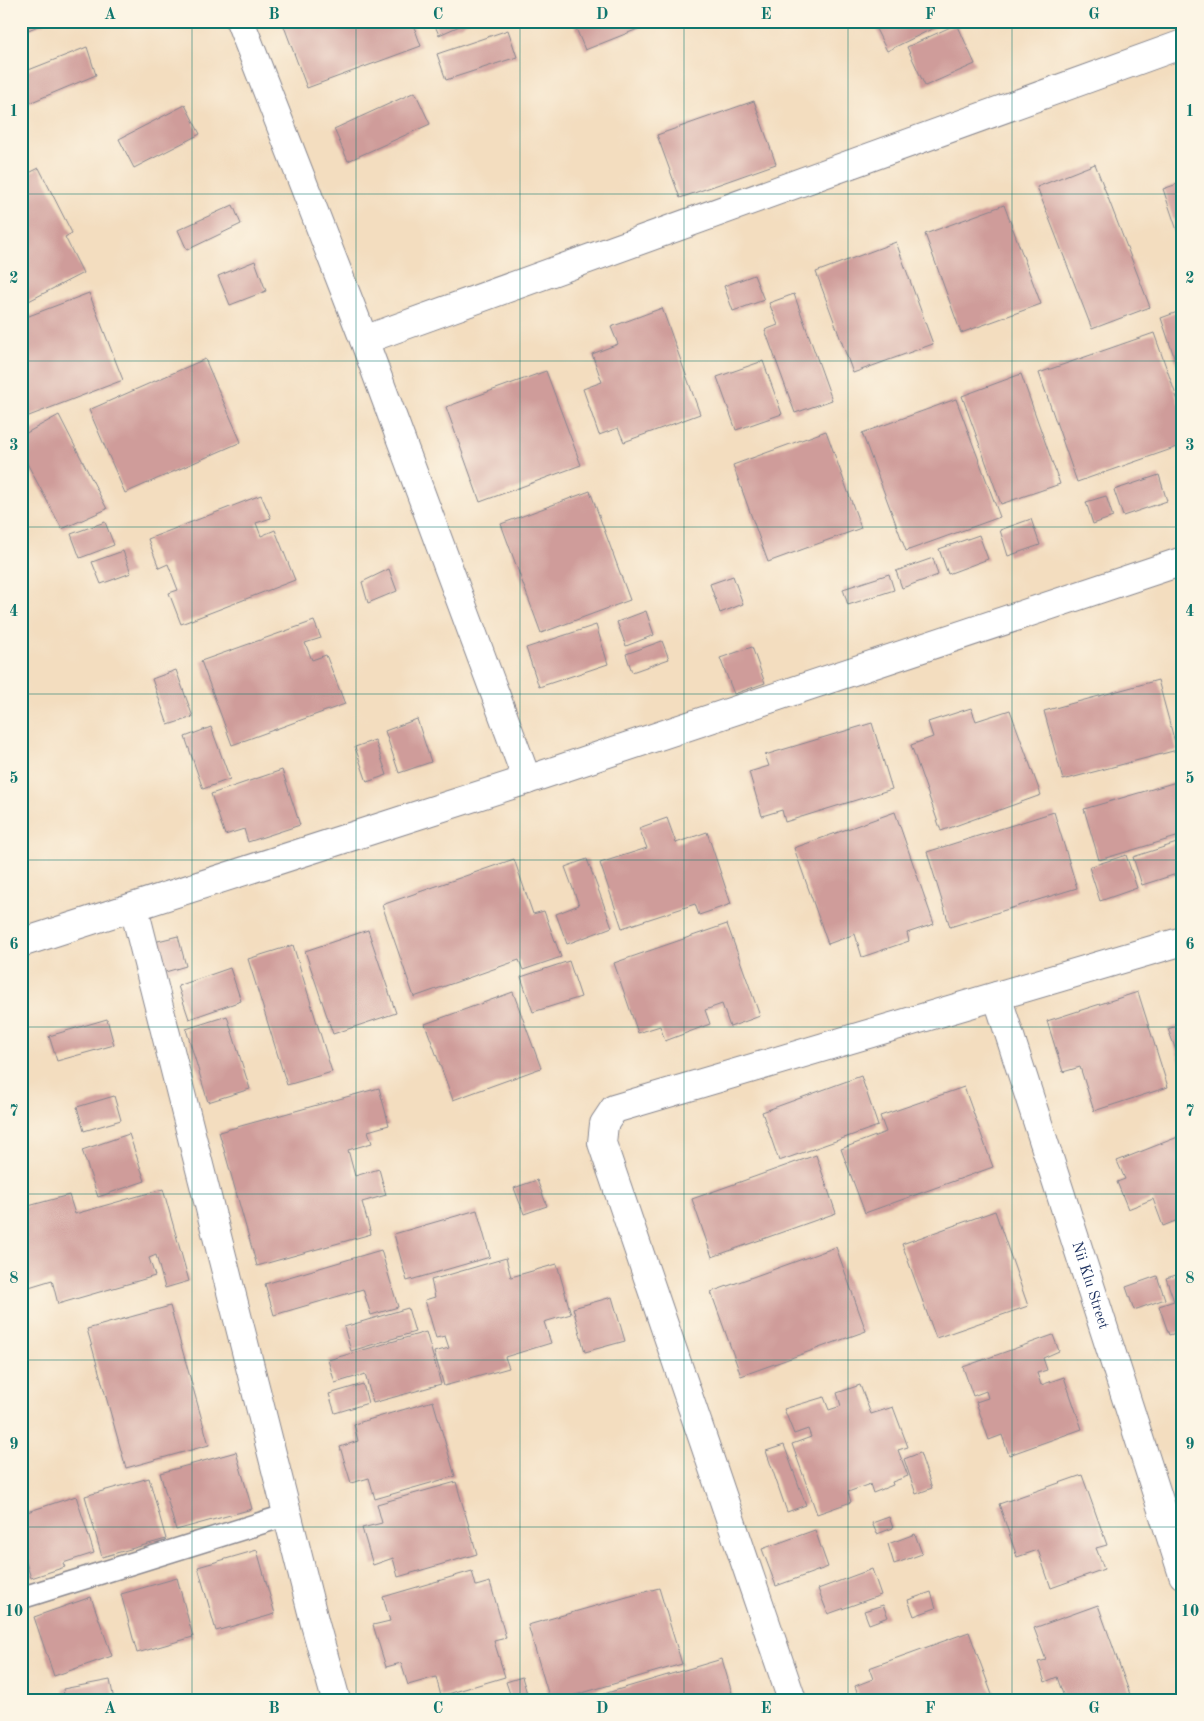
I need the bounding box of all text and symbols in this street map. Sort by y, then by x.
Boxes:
text: A [104,7,116,23]
text: B [268,7,280,23]
text: C [433,7,443,23]
text: D [596,7,608,23]
text: E [760,7,772,23]
text: F [925,7,936,23]
text: G [1088,7,1100,23]
text: 1 [9,104,19,120]
text: 1 [1185,104,1195,120]
text: 2 [9,271,19,287]
text: 2 [1185,271,1195,287]
text: 3 [9,438,19,454]
text: 3 [1185,438,1195,454]
text: 4 [9,604,19,620]
text: 4 [1185,604,1195,620]
text: 5 [9,771,19,787]
text: 5 [1185,771,1195,787]
text: 6 [9,937,19,953]
text: 6 [1185,937,1195,953]
text: 7 [9,1104,19,1120]
text: 7 [1185,1104,1195,1120]
street label: Nii Klu Street [1069,1240,1111,1331]
text: 8 [9,1271,19,1287]
text: 8 [1185,1271,1195,1287]
text: 9 [9,1437,19,1453]
text: 9 [1185,1437,1195,1453]
text: 10 [5,1604,23,1620]
text: 10 [1181,1604,1199,1620]
text: A [104,1701,116,1717]
text: B [268,1701,280,1717]
text: C [433,1701,443,1717]
text: D [596,1701,608,1717]
text: E [760,1701,772,1717]
text: F [925,1701,936,1717]
text: G [1088,1701,1100,1717]

